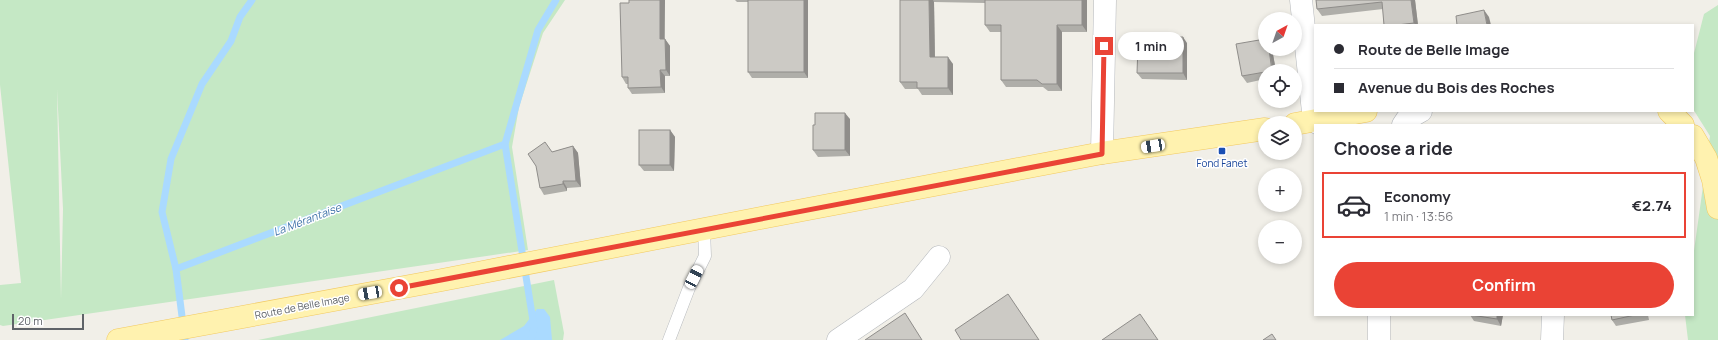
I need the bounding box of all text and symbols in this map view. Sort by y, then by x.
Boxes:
north arrow [1258,12,1302,56]
map controls [1258,12,1302,264]
callout: 1 min [1118,32,1184,60]
route end [1095,37,1113,55]
text: 1 min [1135,37,1167,55]
text: Route de Belle Image [1358,39,1510,60]
button: locate [1258,64,1302,108]
text: Avenue du Bois des Roches [1358,77,1555,98]
button: layers [1258,116,1302,160]
text: Choose a ride [1334,136,1453,160]
car [1140,138,1166,154]
marker: Fond Fanet [1217,146,1227,156]
place label: Fond Fanet [1197,156,1247,170]
button: + [1258,168,1302,212]
text: Economy [1384,186,1451,207]
icon: car [1336,187,1372,223]
text: €2.74 [1632,195,1672,216]
water label: La Mérantaise [271,199,343,239]
text: 1 min · 13:56 [1384,207,1453,225]
button: − [1258,220,1302,264]
button: Confirm [1334,262,1674,308]
car [683,264,705,290]
route start [390,279,408,297]
car [357,285,383,301]
street label: Route de Belle Image [253,290,351,322]
scale bar [12,312,84,331]
text: 20 m [18,313,43,328]

